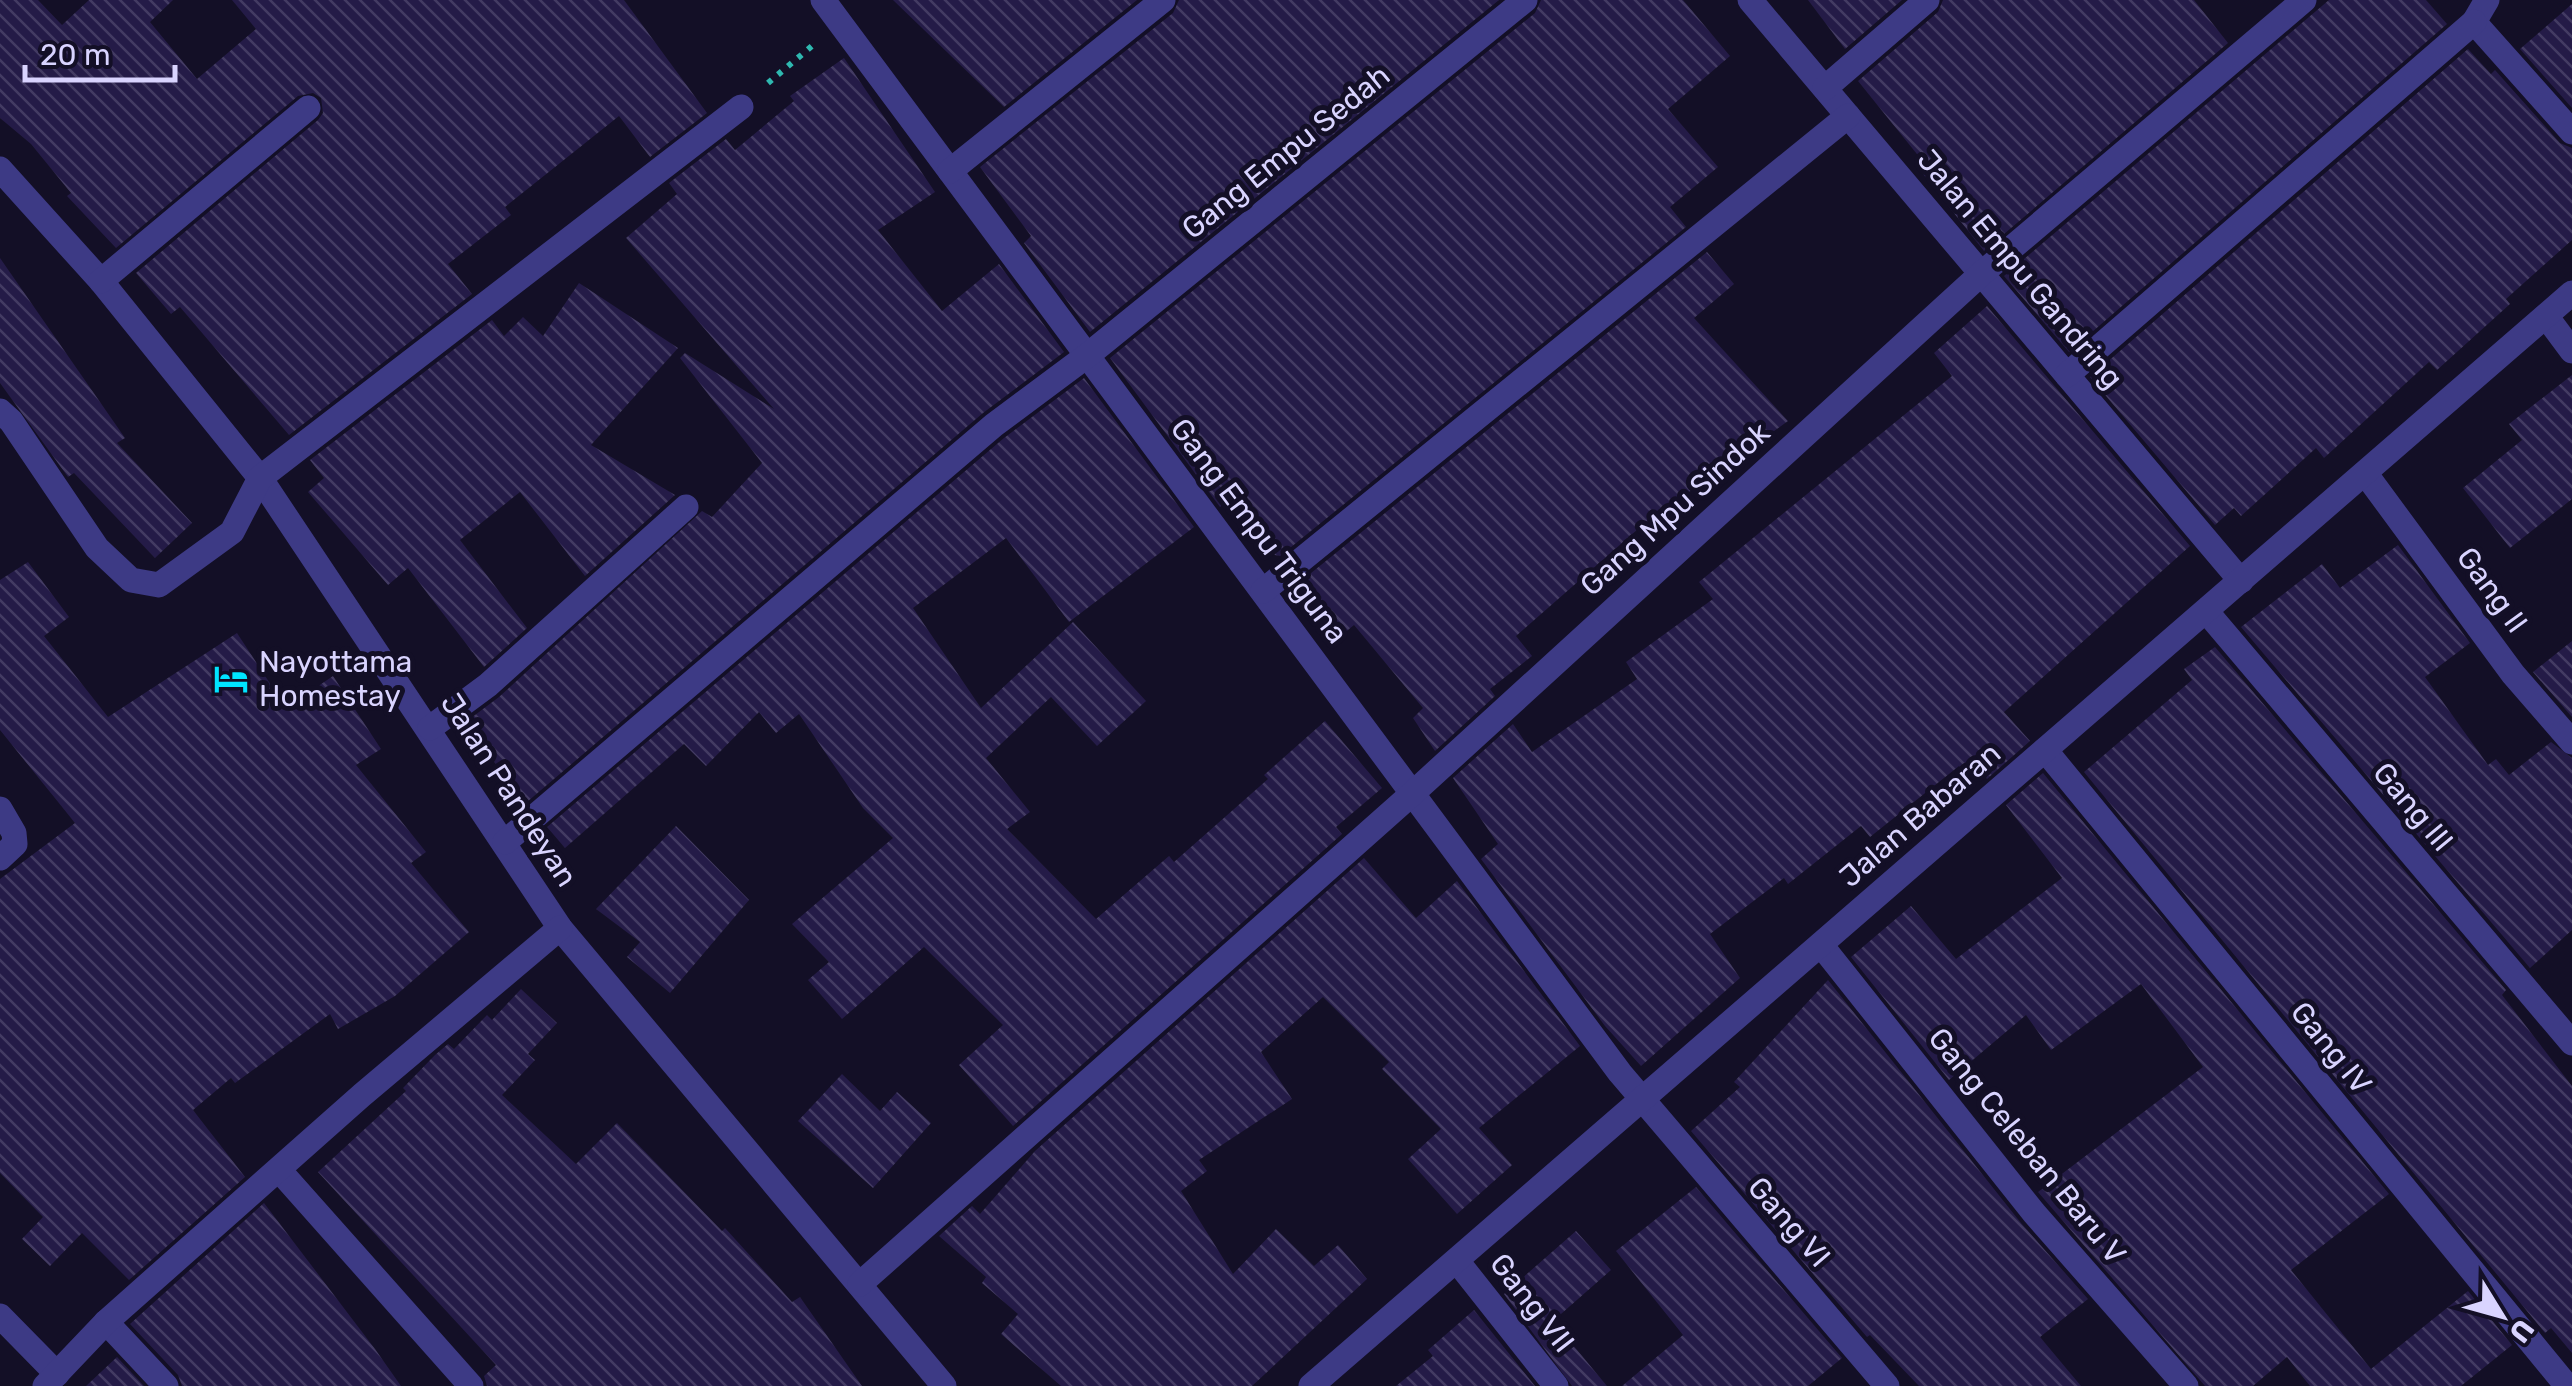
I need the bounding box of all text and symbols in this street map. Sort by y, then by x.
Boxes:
scale bar [25,20,175,82]
text: 20 m [40,37,111,73]
street label: Gang Empu Sedah [1175,57,1397,247]
street label: Jalan Empu Gandring [1910,142,2130,396]
street label: Gang Empu Triguna [1163,412,1355,650]
street label: Gang Mpu Sindok [1573,414,1777,603]
street label: Gang II [2449,540,2535,640]
place label: Nayottama Homestay [259,644,412,714]
hotel icon: Nayottama Homestay [212,660,250,698]
street label: Jalan Pandeyan [433,687,585,893]
street label: Jalan Babaran [1832,735,2008,895]
street label: Gang III [2365,755,2461,859]
street label: Gang IV [2283,995,2379,1101]
street label: Gang Celeban Baru V [1921,1021,2133,1271]
street label: Gang VI [1740,1170,1838,1274]
street label: Gang VII [1482,1246,1582,1360]
north arrow [2452,1266,2552,1366]
text: U [2502,1313,2541,1349]

